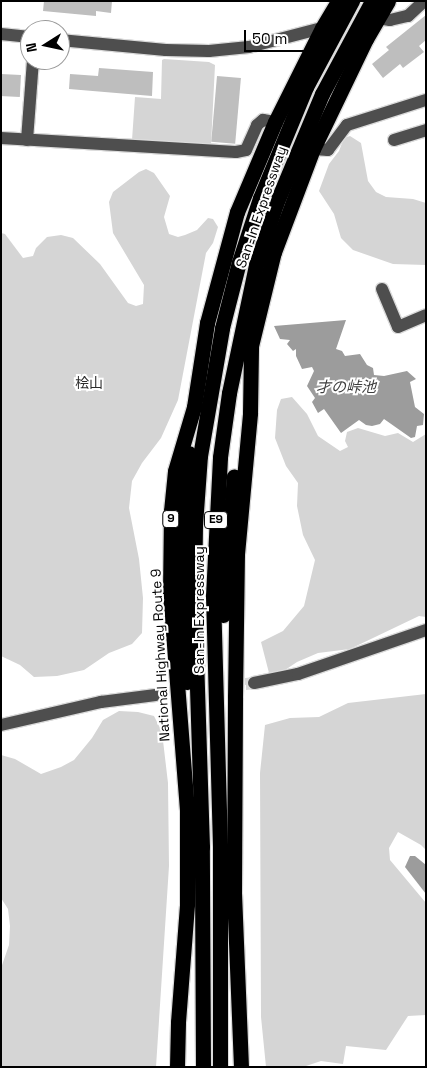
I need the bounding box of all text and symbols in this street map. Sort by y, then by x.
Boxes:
north arrow [20,20,70,70]
scale bar [247,20,332,52]
text: 50 m [252,29,287,48]
text: N [22,41,41,54]
street label: San-In Expressway [232,144,290,270]
park label: 桧山 [75,375,103,391]
water label: 才の峠池 [316,378,376,396]
road number: 9 [162,509,180,528]
road number: E9 [204,510,228,530]
street label: San-In Expressway [191,546,207,674]
street label: National Highway Route 9 [147,568,173,742]

